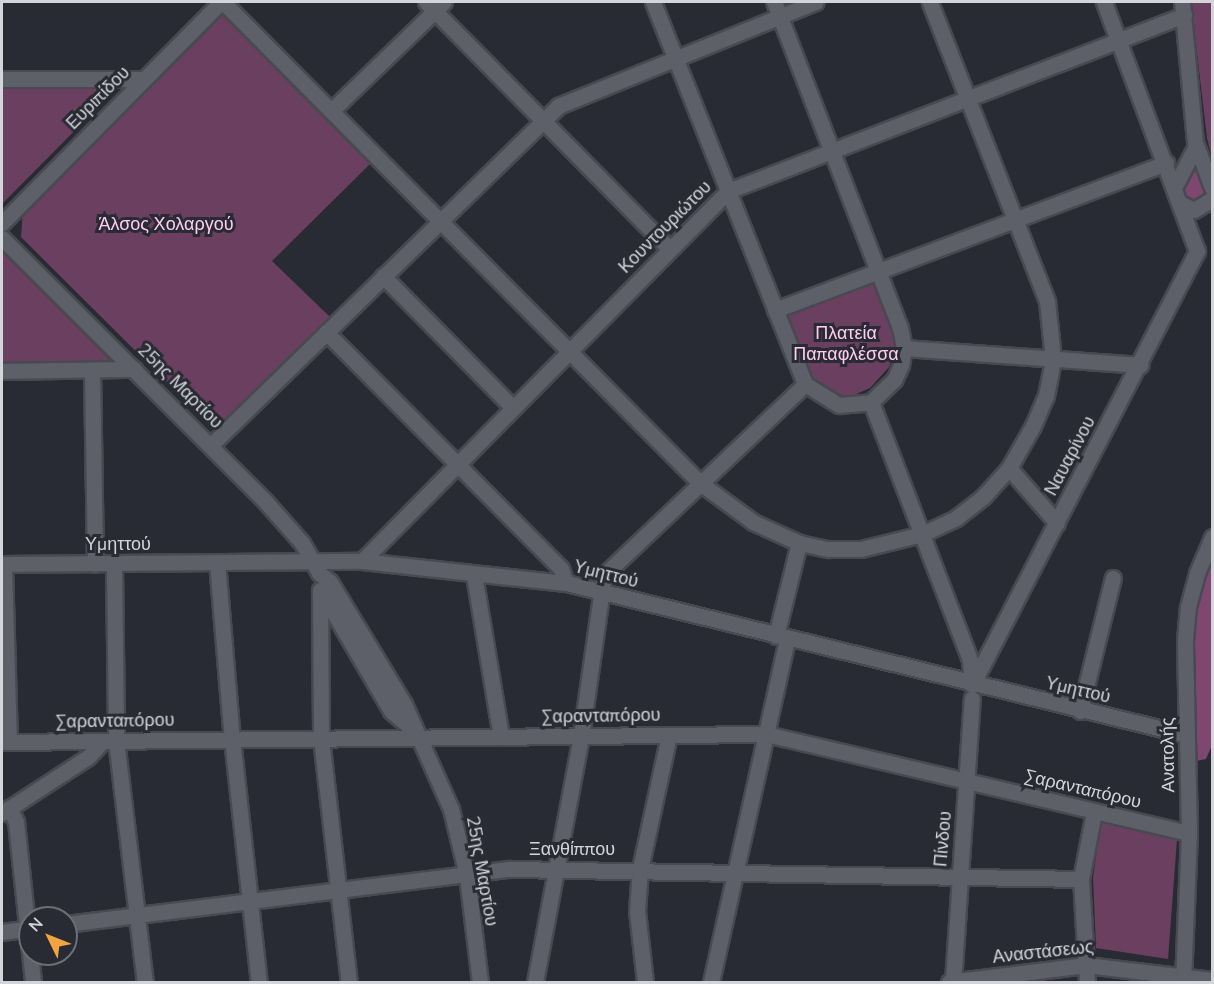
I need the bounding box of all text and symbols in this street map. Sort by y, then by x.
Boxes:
street label: Ευριπίδου [62,62,134,134]
street label: Κουντουριώτου [614,176,716,278]
park label: Άλσος Χολαργού [98,213,234,235]
park label: Πλατεία Παπαφλέσσα [793,323,899,366]
street label: 25ης Μαρτίου [133,339,227,433]
street label: Ναυαρίνου [1040,413,1100,499]
street label: Υμηττού [85,533,151,555]
street label: Υμηττού [571,556,641,592]
street label: Υμηττού [1043,672,1113,708]
street label: Σαρανταπόρου [541,704,661,728]
street label: Σαρανταπόρου [55,709,175,733]
street label: Ανατολής [1157,717,1179,793]
street label: Σαρανταπόρου [1023,765,1143,813]
street label: Πίνδου [930,810,956,868]
street label: 25ης Μαρτίου [462,814,502,928]
street label: Ξανθίππου [529,838,615,860]
north arrow [18,906,78,966]
text: N [24,913,48,937]
street label: Αναστάσεως [991,936,1095,968]

